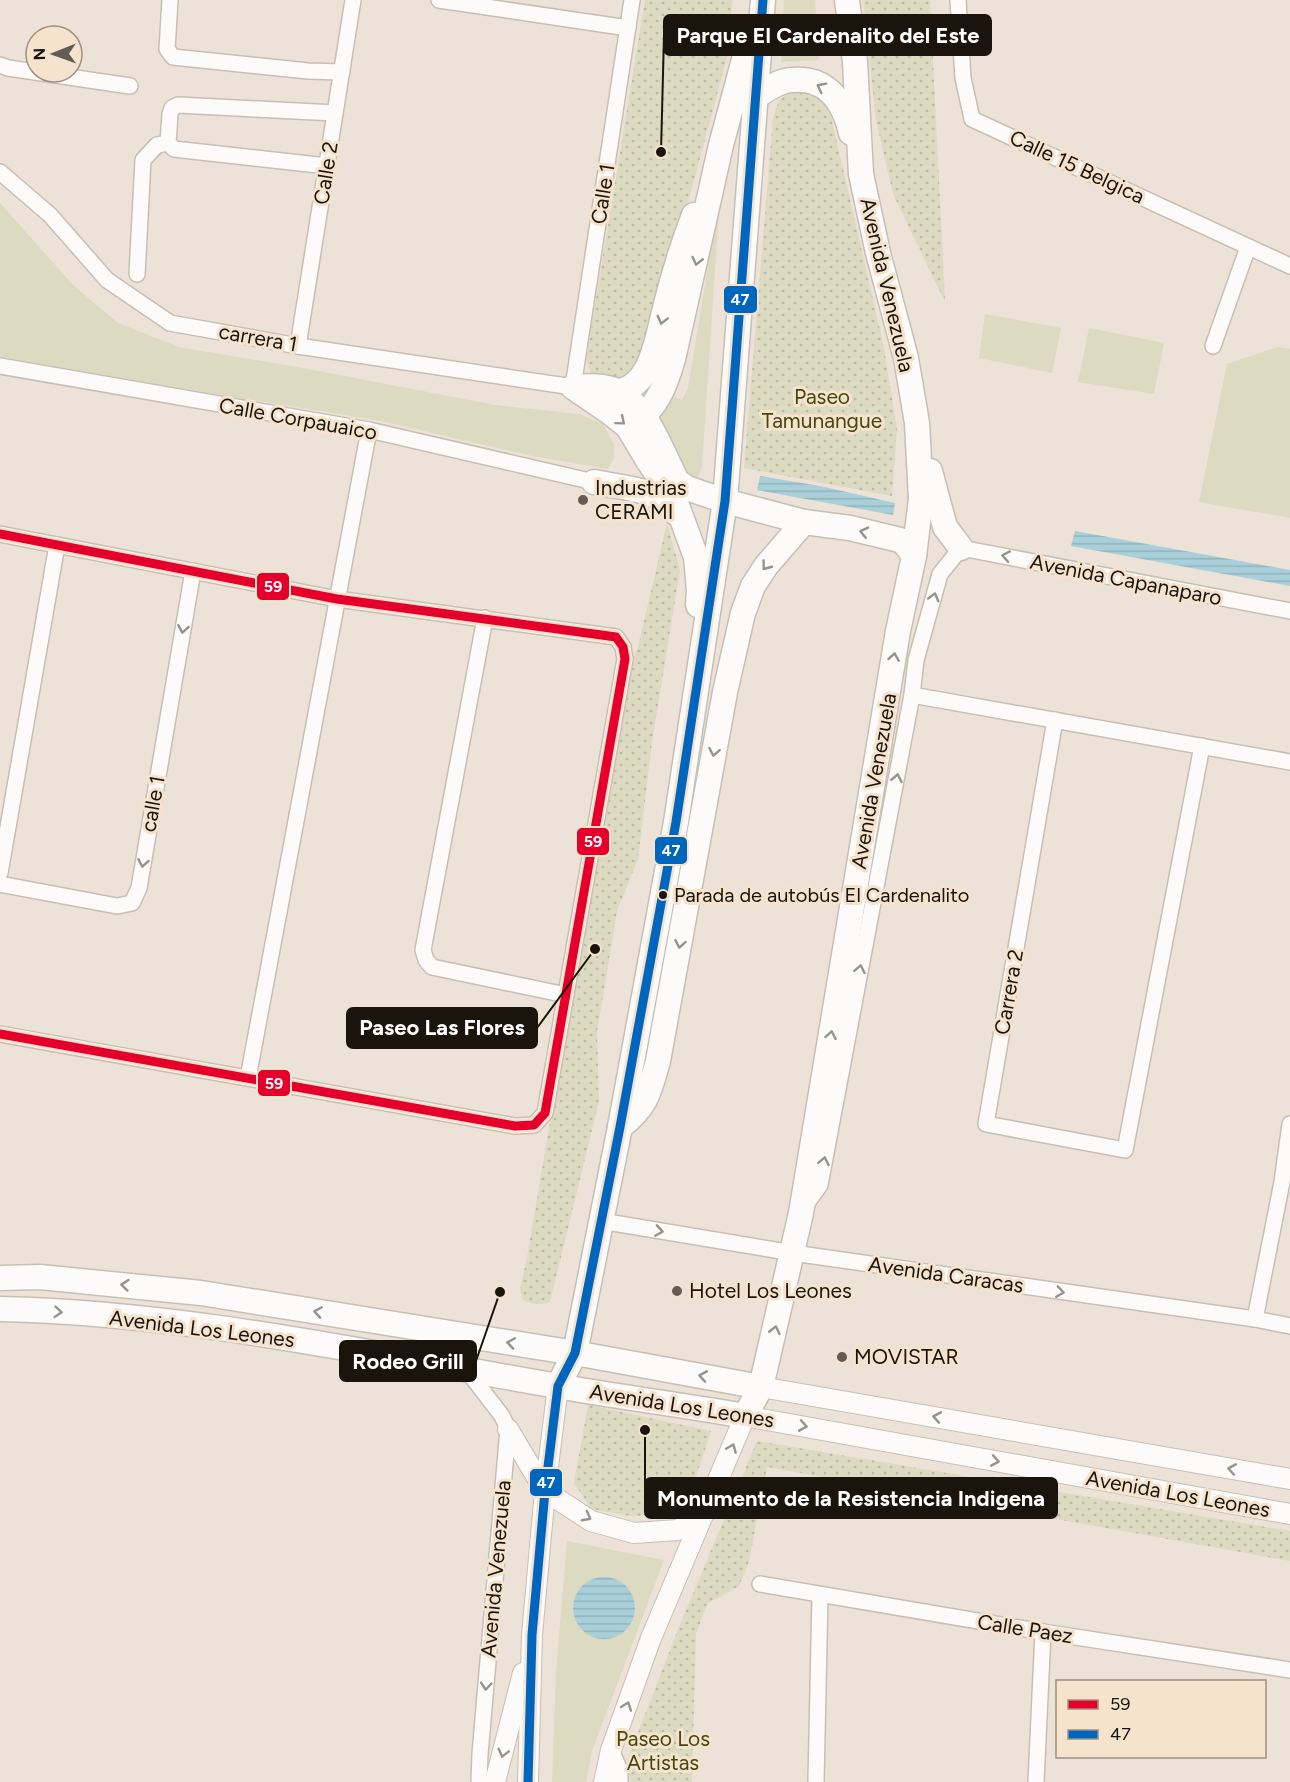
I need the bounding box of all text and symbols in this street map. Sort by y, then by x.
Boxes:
callout: Parque El Cardenalito del Este [664,15,991,55]
text: Parque El Cardenalito del Este [677,22,980,49]
north arrow [24,24,84,84]
text: N [30,48,49,61]
one-way arrow [816,82,827,94]
street label: Calle 15 Belgica [1006,124,1149,209]
street label: Calle 2 [308,140,343,206]
street label: Calle 1 [585,162,620,226]
street label: Avenida Venezuela [855,195,920,374]
one-way arrow [691,256,704,266]
line badge: 47 [723,285,758,314]
text: 47 [730,290,750,309]
one-way arrow [657,314,670,324]
street label: carrera 1 [217,318,299,357]
park label: Paseo Tamunangue [762,384,882,433]
street label: Calle Corpauaico [217,392,379,445]
one-way arrow [614,413,625,424]
place label: Industrias CERAMI [595,475,687,524]
marker: Industrias CERAMI [576,493,590,507]
one-way arrow [859,526,869,539]
street label: Avenida Capanaparo [1028,549,1224,610]
one-way arrow [1001,551,1011,564]
one-way arrow [762,560,773,571]
line badge: 59 [256,572,290,601]
text: 59 [264,577,282,596]
one-way arrow [926,592,939,602]
one-way arrow [177,624,190,634]
one-way arrow [888,652,900,661]
street label: Avenida Venezuela [846,691,901,871]
one-way arrow [708,747,721,757]
one-way arrow [890,773,903,783]
street label: calle 1 [135,774,170,834]
line badge: 59 [576,827,610,856]
text: 59 [584,832,602,851]
line badge: 47 [654,836,688,865]
text: 47 [661,841,681,860]
one-way arrow [137,857,150,867]
place label: Parada de autobús El Cardenalito [674,883,969,907]
marker: Parada de autobús El Cardenalito [657,889,669,901]
one-way arrow [674,939,687,949]
street label: Carrera 2 [989,947,1028,1037]
one-way arrow [854,965,866,974]
callout: Paseo Las Flores [347,1008,537,1048]
text: Paseo Las Flores [359,1014,525,1041]
one-way arrow [824,1031,837,1041]
line badge: 59 [257,1069,291,1097]
text: 59 [265,1074,283,1093]
one-way arrow [817,1156,830,1166]
one-way arrow [655,1224,664,1236]
street label: Avenida Caracas [867,1251,1025,1298]
place label: Hotel Los Leones [689,1278,852,1303]
one-way arrow [121,1279,130,1292]
marker: Hotel Los Leones [670,1284,684,1298]
one-way arrow [1055,1285,1064,1297]
one-way arrow [54,1305,63,1318]
street label: Avenida Los Leones [108,1305,296,1352]
one-way arrow [314,1306,323,1318]
one-way arrow [767,1325,780,1335]
one-way arrow [506,1337,516,1349]
callout: Rodeo Grill [340,1341,476,1381]
place label: MOVISTAR [854,1344,959,1369]
text: Rodeo Grill [352,1348,464,1375]
marker: MOVISTAR [835,1350,849,1364]
one-way arrow [698,1370,708,1383]
street label: Avenida Los Leones [588,1379,776,1432]
one-way arrow [932,1412,942,1424]
one-way arrow [798,1420,807,1432]
one-way arrow [725,1443,737,1454]
one-way arrow [989,1454,999,1467]
one-way arrow [1228,1463,1238,1476]
street label: Avenida Los Leones [1084,1465,1272,1522]
line badge: 47 [529,1468,563,1497]
text: 47 [536,1473,556,1492]
callout: Monumento de la Resistencia Indigena [645,1478,1057,1518]
street label: Avenida Venezuela [475,1479,516,1659]
text: Monumento de la Resistencia Indigena [657,1485,1045,1512]
one-way arrow [581,1510,591,1521]
street label: Calle Paez [976,1609,1075,1648]
legend [1056,1680,1266,1758]
one-way arrow [480,1681,493,1690]
text: 59 [1110,1693,1131,1715]
one-way arrow [619,1701,632,1712]
text: 47 [1110,1723,1131,1745]
park label: Paseo Los Artistas [616,1726,710,1775]
one-way arrow [497,1748,510,1758]

